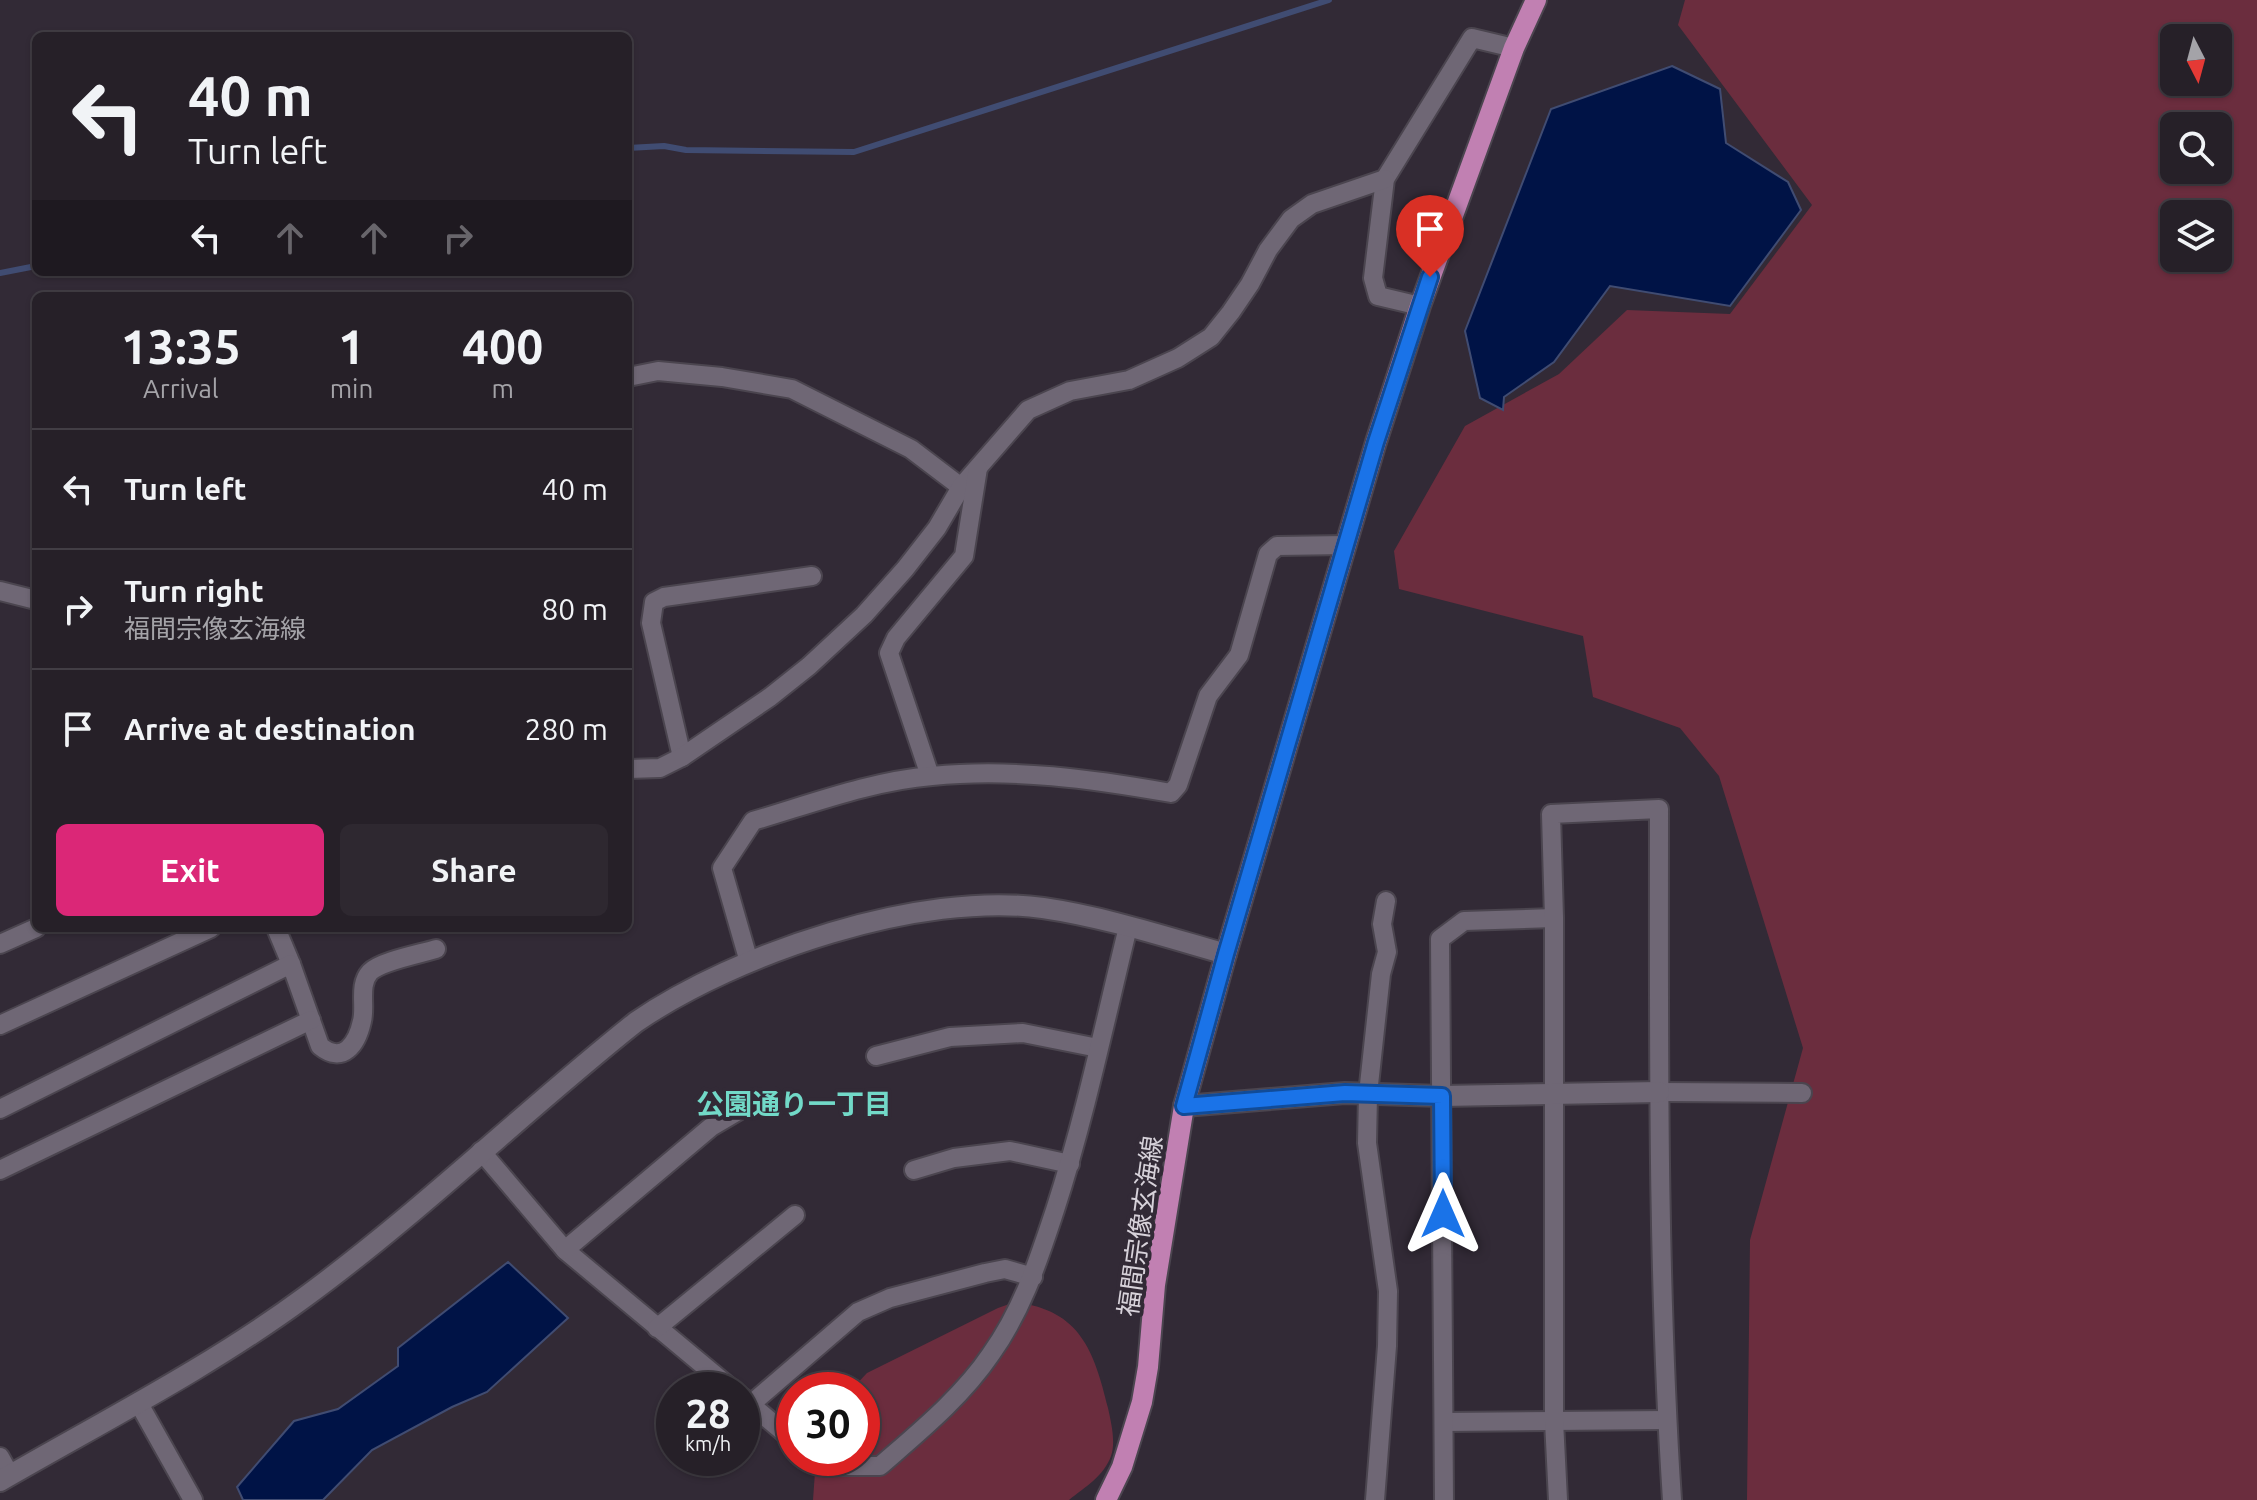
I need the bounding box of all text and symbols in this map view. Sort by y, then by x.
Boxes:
north arrow [2160,24,2232,96]
map controls [2160,24,2232,272]
icon: left [56,64,160,168]
text: 40 m [188,64,313,127]
button: search [2160,112,2232,184]
text: Turn left [188,130,327,171]
pin [1396,195,1464,277]
button: layers [2160,200,2232,272]
icon: arrive [1408,207,1452,251]
icon: left [184,216,228,260]
icon: ahead [268,216,312,260]
icon: ahead [352,216,396,260]
icon: right [436,216,480,260]
text: 13:35 [121,319,241,373]
text: 1 [338,319,365,373]
text: 400 [462,319,543,373]
text: Arrival [143,374,219,403]
text: min [330,374,373,403]
text: m [491,374,514,403]
icon: left [56,467,100,511]
text: Turn left [124,472,246,506]
text: 40 m [541,472,608,506]
text: Turn right [124,574,264,608]
icon: right [56,587,100,631]
text: 80 m [541,592,608,626]
text: 福間宗像玄海線 [124,614,306,643]
icon: arrive [56,707,100,751]
text: Arrive at destination [124,712,416,746]
text: 280 m [524,712,608,746]
button: Exit [56,824,324,916]
button: Share [340,824,608,916]
district label: 公園通り一丁目 [696,1088,892,1119]
street label: 福間宗像玄海線 [1113,1134,1167,1318]
position arrow [1401,1172,1485,1256]
speed limit sign: 30 [776,1372,880,1476]
text: 28 [685,1391,731,1436]
text: km/h [685,1432,731,1455]

